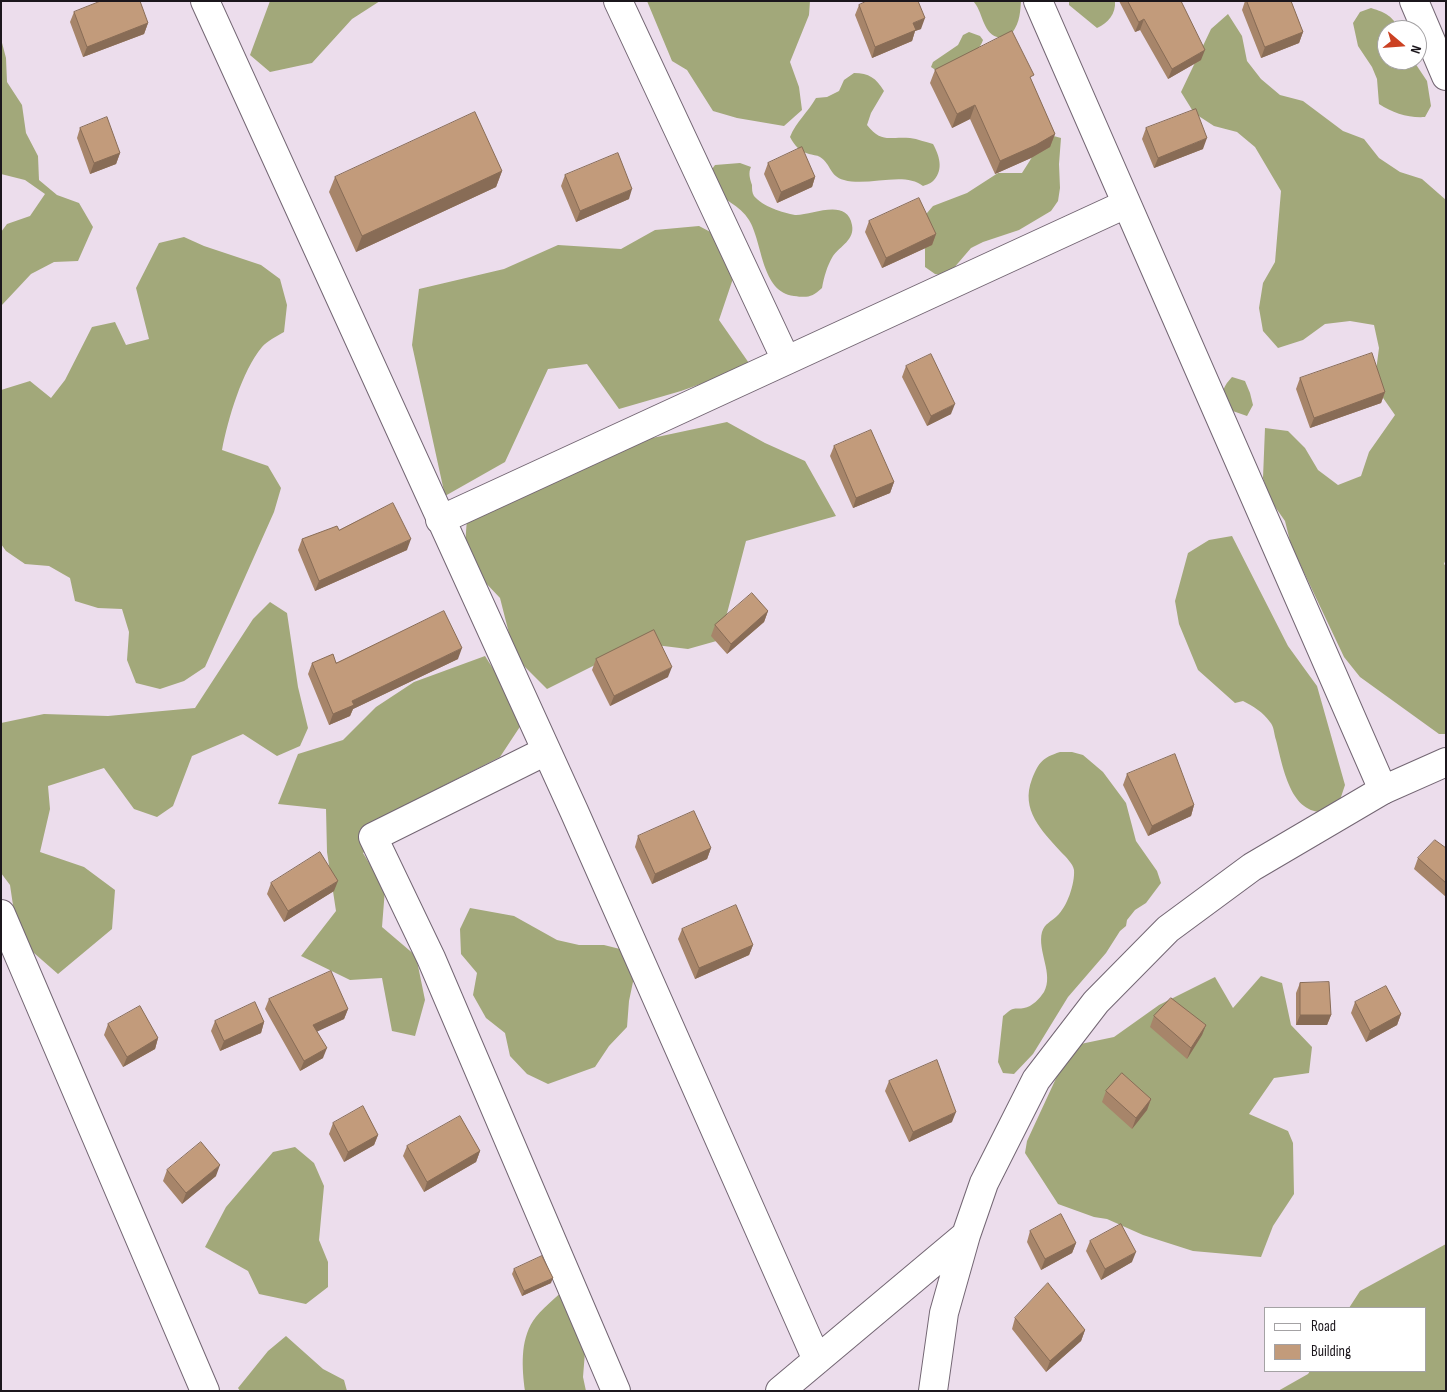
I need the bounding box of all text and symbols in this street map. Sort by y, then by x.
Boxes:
north arrow [1377,20,1427,70]
text: N [1407,43,1425,56]
legend [1264,1307,1427,1372]
text: Road [1311,1317,1336,1336]
text: Building [1311,1342,1351,1361]

